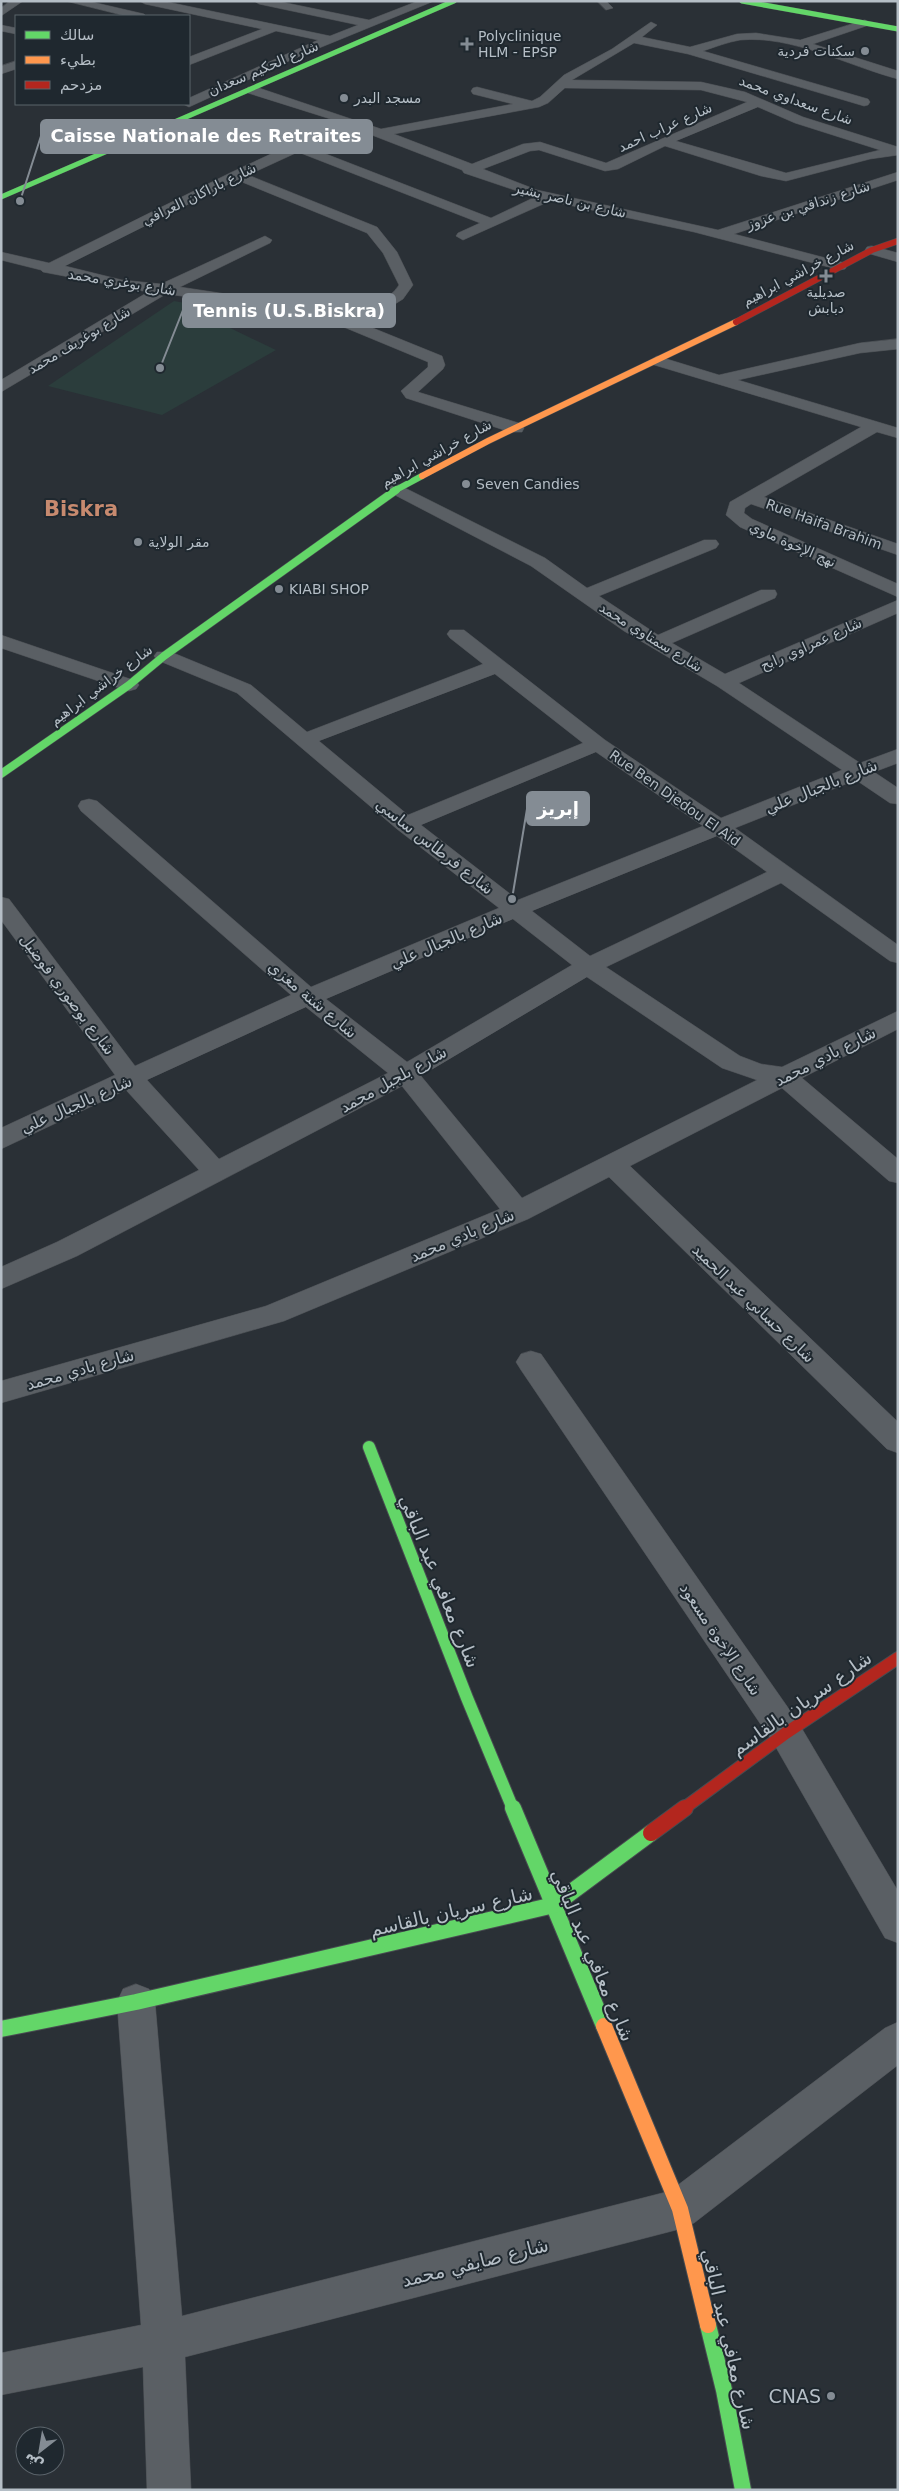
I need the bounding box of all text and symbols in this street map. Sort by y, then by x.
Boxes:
legend [15,15,190,105]
text: سالك [60,26,94,44]
place label: Polyclinique HLM - EPSP [478,28,561,60]
street label: شارع الحكيم سعدان [205,37,321,99]
marker: Polyclinique HLM - EPSP [460,37,474,51]
place label: سكنات فردية [777,43,855,60]
marker: سكنات فردية [859,45,871,57]
text: بطيء [60,51,96,70]
street label: شارع سعداوي محمد [737,72,855,129]
text: مزدحم [60,76,102,94]
place label: مسجد البدر [353,90,421,107]
marker: مسجد البدر [338,92,350,104]
street label: شارع عراب احمد [616,99,715,156]
callout: Caisse Nationale des Retraites [41,120,372,153]
text: Caisse Nationale des Retraites [51,125,361,146]
street label: شارع باراكان العرافي [139,159,259,229]
street label: شارع زنداقي بن عزوز [743,177,872,234]
street label: شارع بن ناصر بشير [511,179,628,222]
street label: شارع خراشي ابراهيم [739,237,857,310]
street label: شارع بوغري محمد [67,266,177,299]
marker: صديلية دبابش [820,270,832,282]
place label: صديلية دبابش [806,284,846,317]
callout: Tennis (U.S.Biskra) [183,294,395,327]
text: Tennis (U.S.Biskra) [193,300,385,321]
street label: شارع بوغريف محمد [25,303,134,378]
street label: شارع خراشي ابراهيم [378,416,495,491]
place label: Seven Candies [476,476,580,492]
marker: Seven Candies [460,478,472,490]
street label: Rue Haifa Brahim [764,496,884,552]
district label: Biskra [44,497,118,521]
street label: نهج الإخوة ماوي [747,518,839,571]
place label: مقر الولاية [148,534,210,551]
marker: مقر الولاية [132,536,144,548]
place label: KIABI SHOP [289,581,369,597]
marker: KIABI SHOP [273,583,285,595]
street label: شارع سمتاوي محمد [596,599,705,676]
street label: شارع عمراوي رابح [758,614,865,674]
street label: شارع خراشي ابراهيم [47,641,156,730]
street label: Rue Ben Djedou El Aid [606,747,744,849]
street label: شارع بالجبال علي [762,755,881,819]
callout: إبريز [527,792,589,825]
street label: شارع فرطاس ساسي [371,794,497,899]
text: إبريز [536,798,579,820]
street label: شارع بالجبال علي [387,908,505,974]
street label: شارع بوصوري فوضيل [15,930,119,1059]
street label: شارع شنة مغزي [264,957,361,1043]
street label: شارع بادي محمد [771,1023,880,1091]
street label: شارع بلجبل محمد [336,1042,451,1118]
street label: شارع بالجبال علي [18,1071,135,1138]
street label: شارع بادي محمد [407,1205,518,1267]
street label: شارع حساني عبد الحميد [688,1240,819,1367]
street label: شارع بادي محمد [24,1345,137,1395]
street label: شارع معافي عبد الباقي [394,1491,485,1671]
street label: شارع الإخوة مسعود [675,1579,765,1700]
street label: شارع سريان بالقاسم [726,1646,876,1761]
street label: شارع معافي عبد الباقي [546,1866,639,2045]
street label: شارع سريان بالقاسم [367,1882,535,1941]
street label: شارع صايفي محمد [399,2233,551,2292]
street label: شارع معافي عبد الباقي [697,2246,761,2432]
place label: CNAS [768,2385,821,2407]
marker: CNAS [825,2390,837,2402]
north arrow [15,2426,65,2476]
text: ش [21,2450,46,2474]

